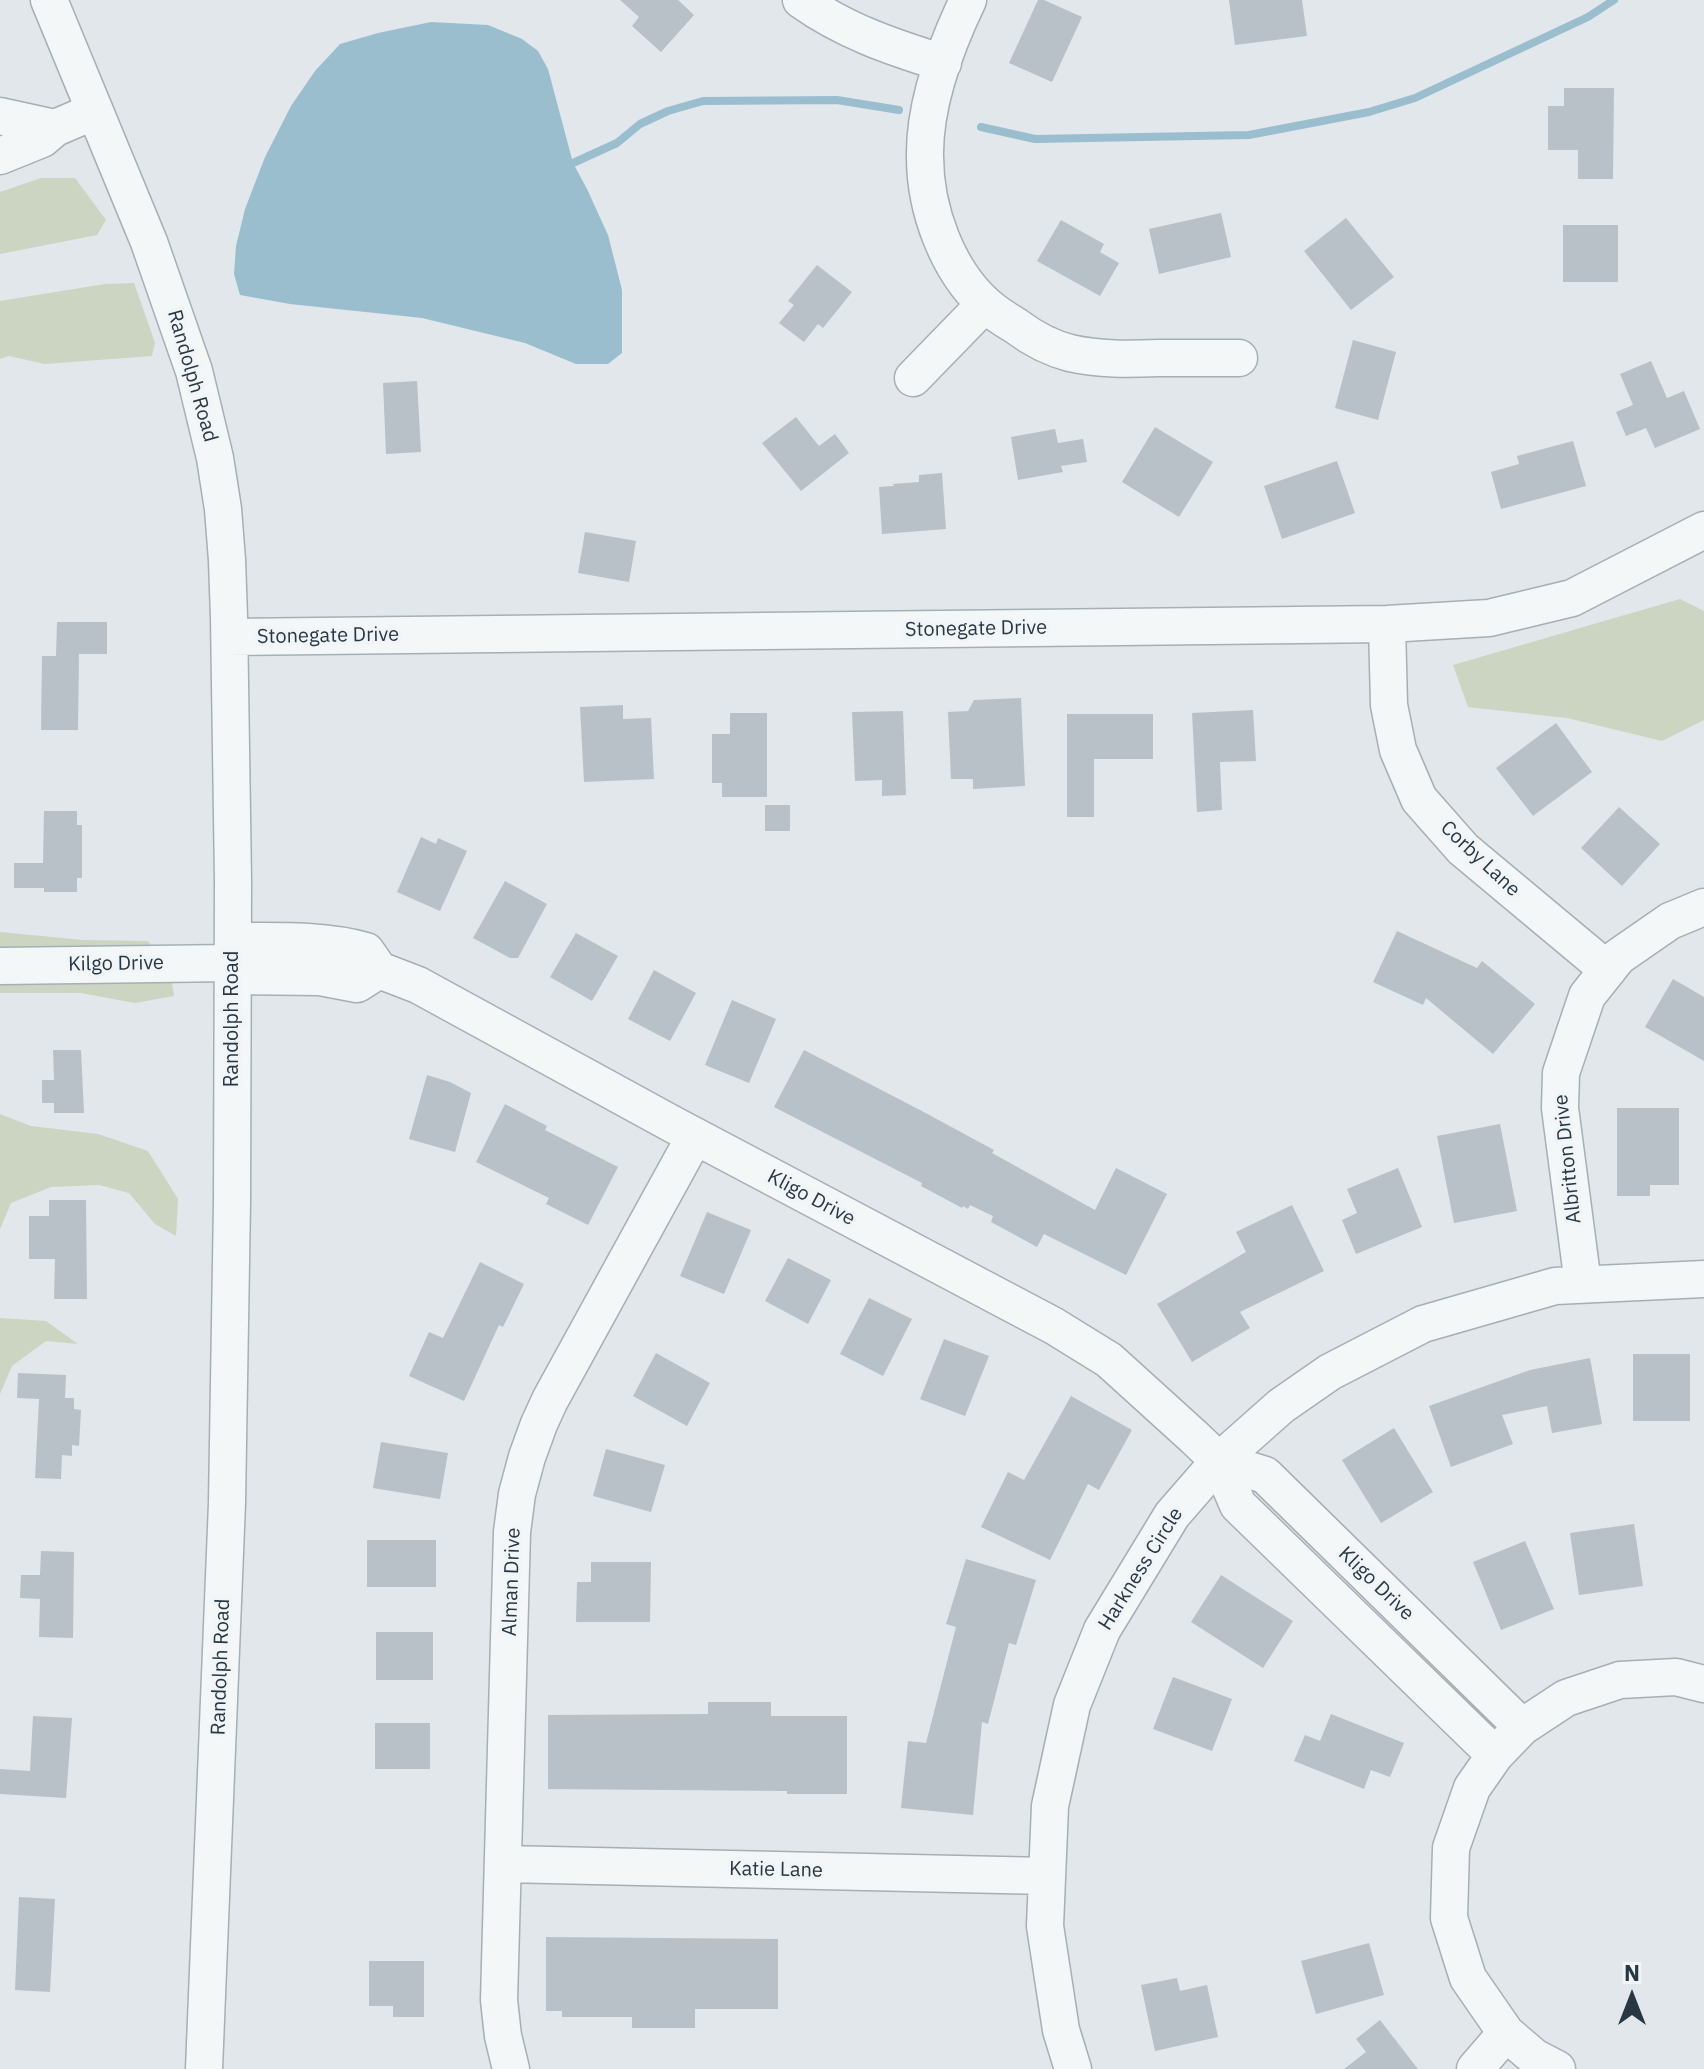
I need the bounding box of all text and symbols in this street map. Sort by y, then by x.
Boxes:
street label: Randolph Road [162,307,222,445]
street label: Stonegate Drive [905,616,1047,642]
street label: Stonegate Drive [257,623,399,649]
street label: Corby Lane [1435,816,1525,902]
street label: Kilgo Drive [68,951,164,977]
street label: Randolph Road [220,951,244,1087]
street label: Albritton Drive [1549,1093,1587,1225]
street label: Kligo Drive [763,1165,859,1231]
street label: Harkness Circle [1094,1503,1188,1635]
street label: Alman Drive [498,1527,526,1637]
street label: Kligo Drive [1333,1542,1419,1626]
street label: Randolph Road [207,1598,235,1736]
street label: Katie Lane [729,1857,823,1883]
north arrow [1592,1957,1672,2037]
text: N [1624,1958,1640,1987]

